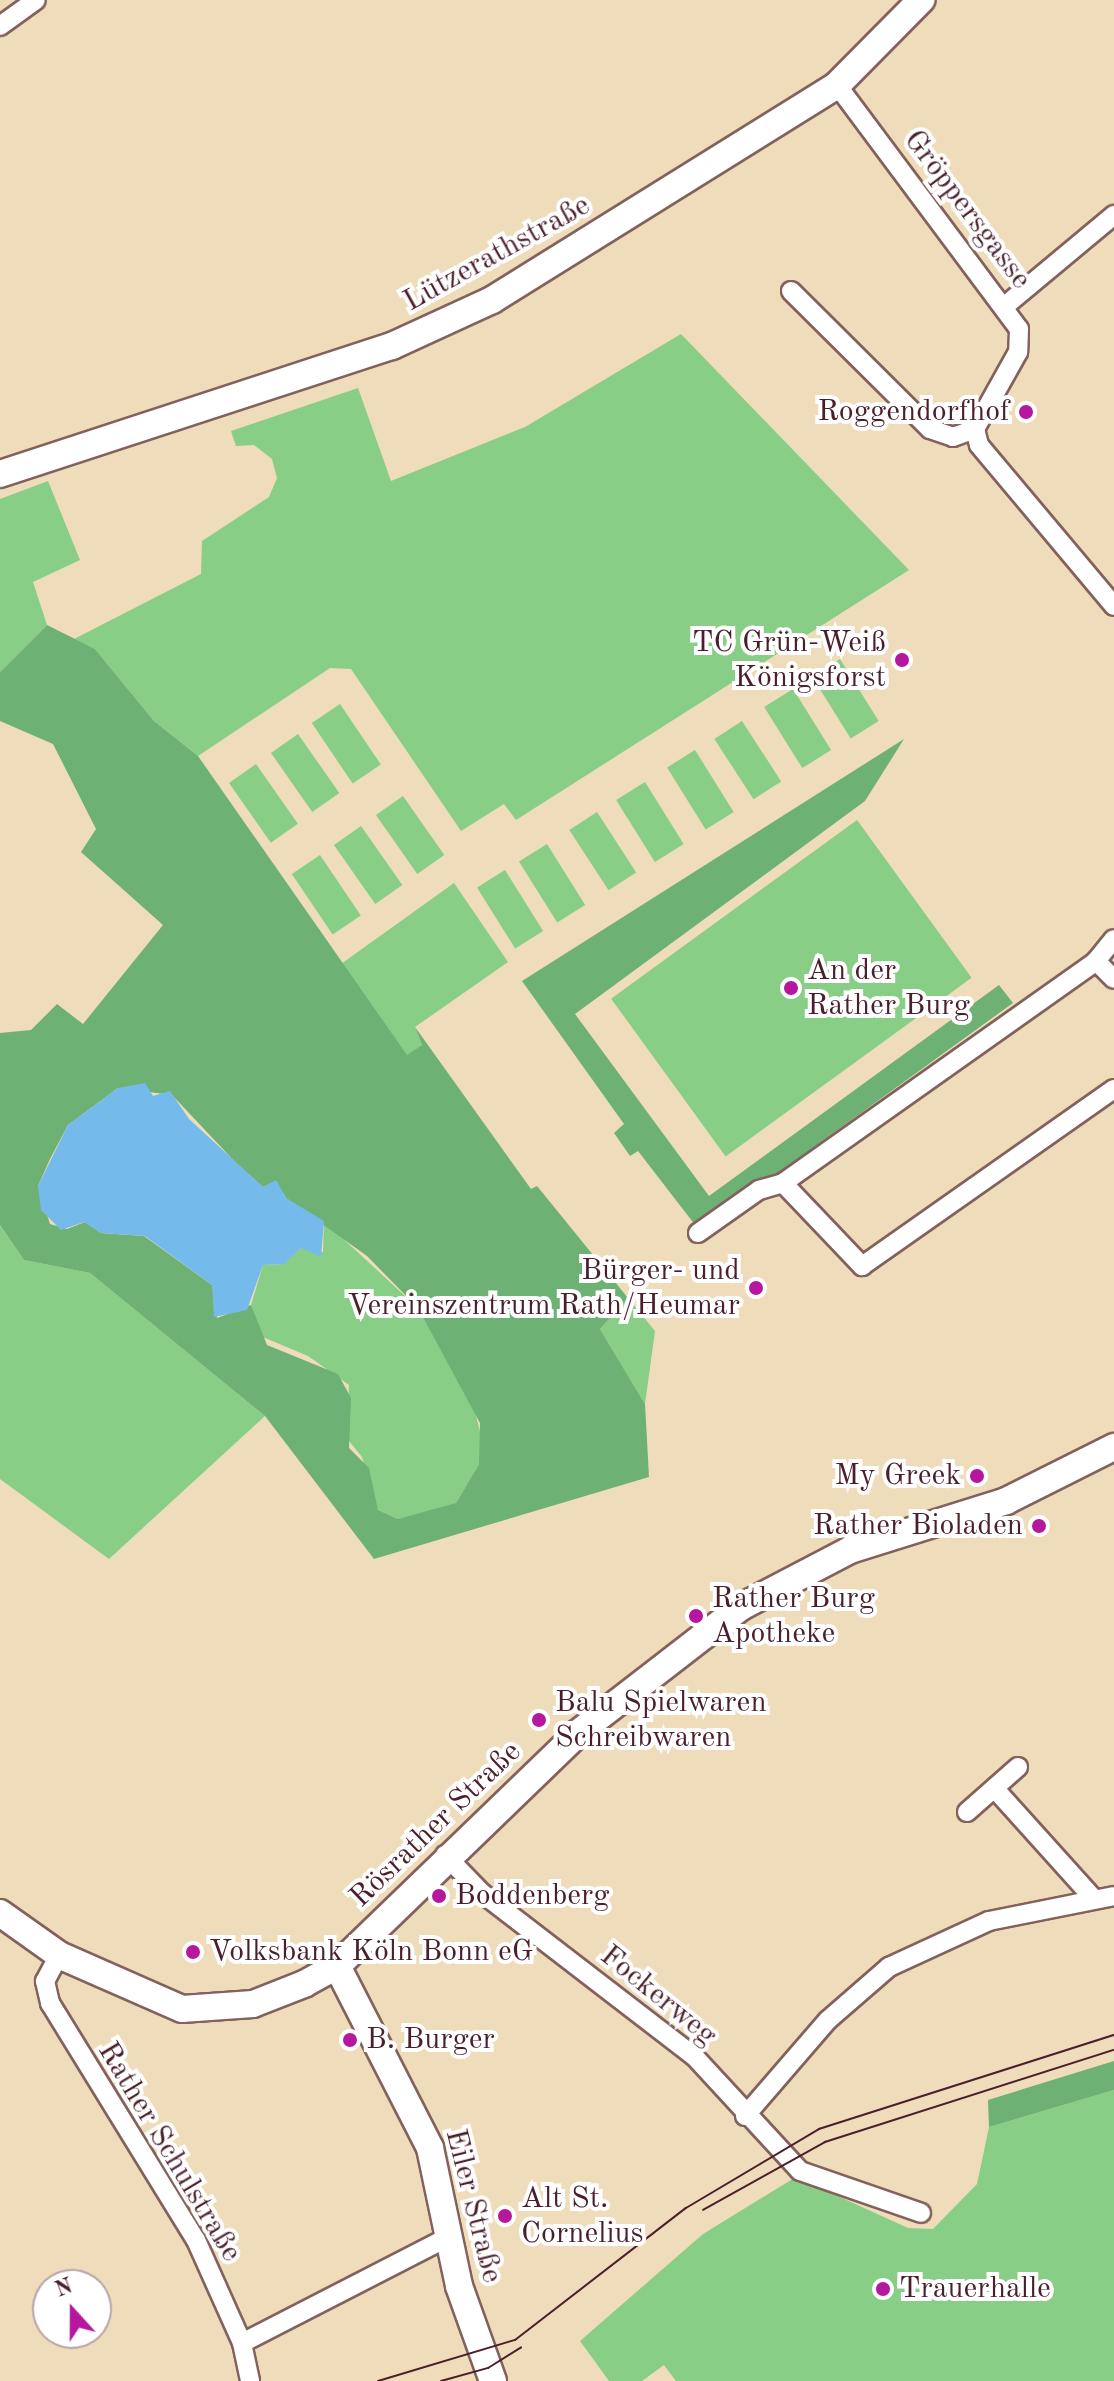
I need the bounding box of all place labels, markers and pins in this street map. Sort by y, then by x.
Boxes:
place label: Roggendorfhof [817,394,1010,430]
marker: Roggendorfhof [1017,403,1035,421]
place label: TC Grün-Weiß Königsforst [692,625,886,696]
marker: TC Grün-Weiß Königsforst [893,651,911,669]
place label: An der Rather Burg [807,953,970,1024]
marker: An der Rather Burg [782,979,800,997]
place label: Bürger- und Vereinszentrum Rath/Heumar [347,1253,740,1324]
marker: Bürger- und Vereinszentrum Rath/Heumar [747,1279,765,1297]
place label: My Greek [834,1458,961,1494]
marker: My Greek [968,1467,986,1485]
place label: Rather Bioladen [813,1508,1023,1544]
marker: Rather Bioladen [1030,1517,1048,1535]
place label: Rather Burg Apotheke [712,1581,875,1652]
marker: Rather Burg Apotheke [687,1607,705,1625]
place label: Balu Spielwaren Schreibwaren [555,1685,767,1756]
marker: Balu Spielwaren Schreibwaren [530,1711,548,1729]
place label: Boddenberg [455,1878,610,1914]
marker: Boddenberg [430,1887,448,1905]
place label: Volksbank Köln Bonn eG [209,1934,533,1970]
marker: Volksbank Köln Bonn eG [184,1943,202,1961]
place label: B. Burger [366,2022,495,2058]
marker: B. Burger [341,2031,359,2049]
place label: Alt St. Cornelius [521,2181,644,2252]
marker: Alt St. Cornelius [496,2207,514,2225]
place label: Trauerhalle [899,2271,1051,2307]
marker: Trauerhalle [874,2280,892,2298]

